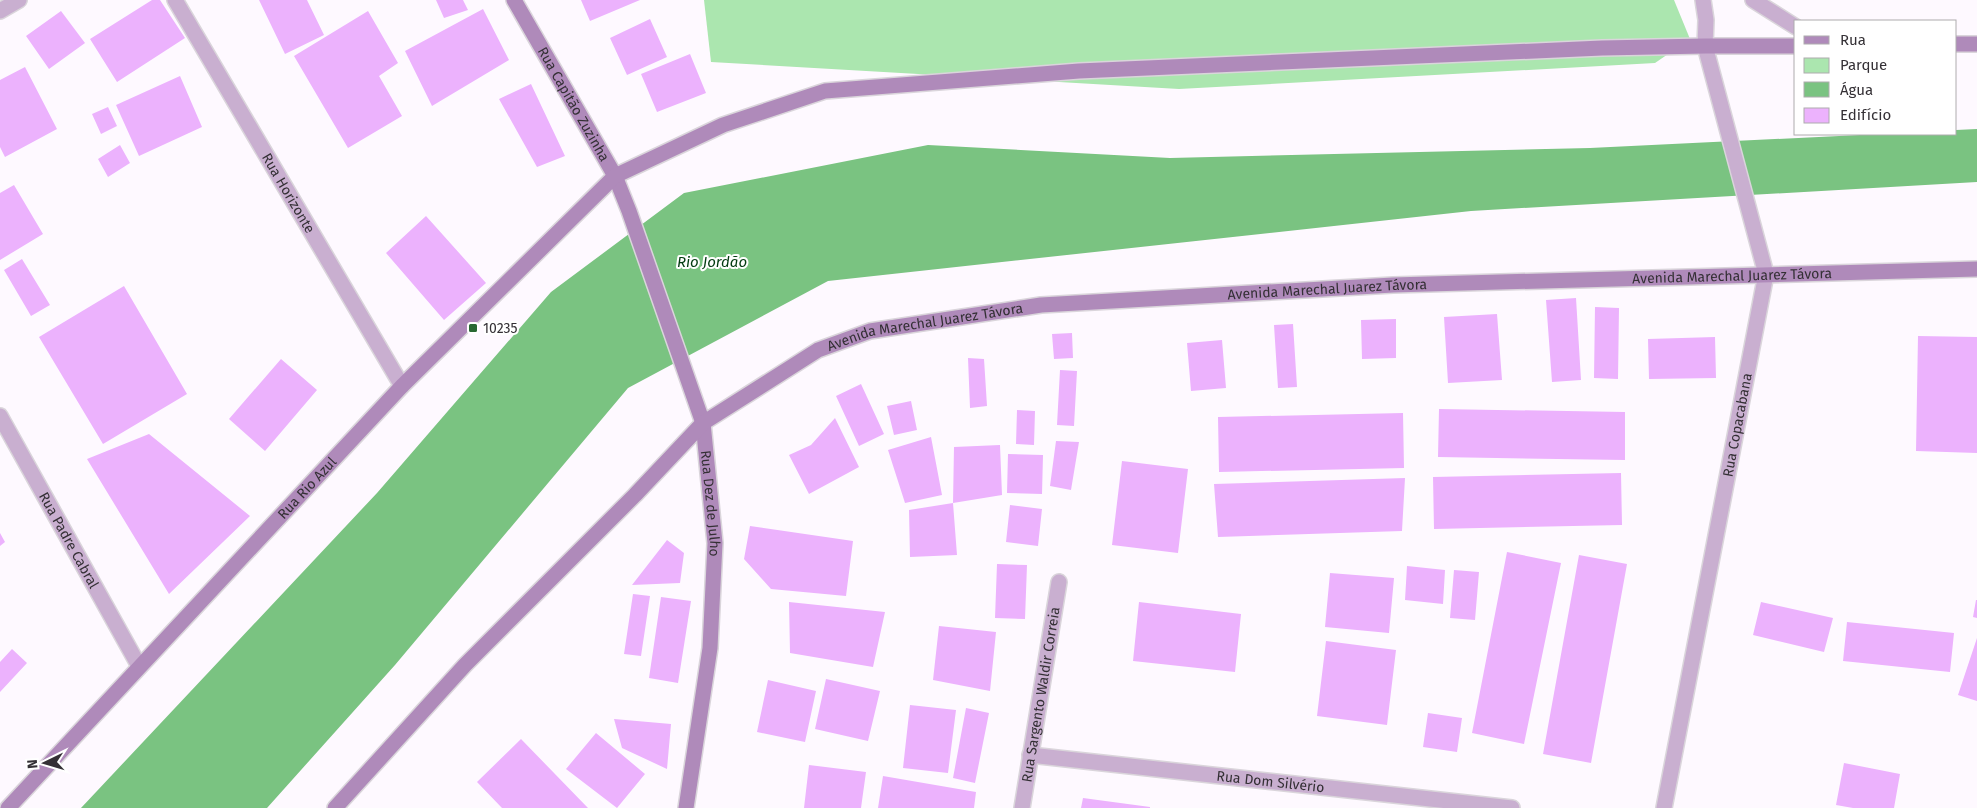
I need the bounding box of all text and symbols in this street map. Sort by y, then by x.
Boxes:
legend [1794,20,1957,135]
text: Rua [1840,31,1866,49]
street label: Rua Capitão Zuzinha [534,44,613,165]
text: Parque [1840,56,1887,74]
text: Água [1840,81,1873,99]
text: Edifício [1840,106,1891,124]
street label: Rua Horizonte [258,150,318,236]
water label: Rio Jordão [677,253,747,271]
street label: Avenida Marechal Juarez Távora [1632,265,1832,287]
street label: Avenida Marechal Juarez Távora [1227,276,1427,303]
street label: Avenida Marechal Juarez Távora [825,300,1024,355]
place label: 10235 [483,320,518,337]
marker: 10235 [467,322,479,334]
street label: Rua Copacabana [1719,372,1756,478]
street label: Rua Dez de Julho [697,449,723,557]
street label: Rua Rio Azul [274,454,340,523]
street label: Rua Padre Cabral [35,489,102,592]
street label: Rua Sargento Waldir Correia [1018,606,1064,784]
north arrow [20,738,70,788]
text: N [24,759,41,769]
street label: Rua Dom Silvério [1216,768,1325,796]

